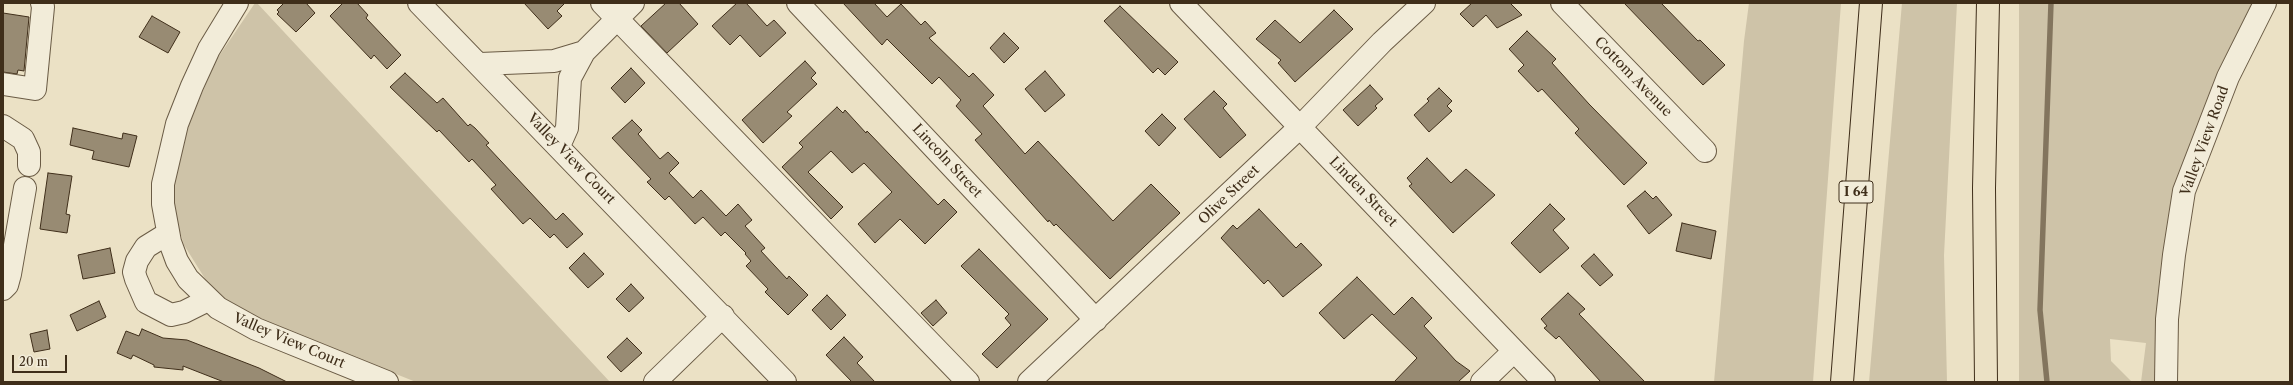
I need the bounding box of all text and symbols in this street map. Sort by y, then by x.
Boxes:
street label: Cottom Avenue [1591,34,1675,120]
street label: Valley View Road [2177,84,2233,198]
street label: Valley View Court [523,110,619,208]
street label: Lincoln Street [909,121,985,201]
street label: Linden Street [1325,154,1401,230]
street label: Olive Street [1195,162,1263,228]
road number: I 64 [1839,181,1873,203]
street label: Valley View Court [231,310,347,372]
scale bar [14,347,69,373]
text: 20 m [19,354,48,369]

